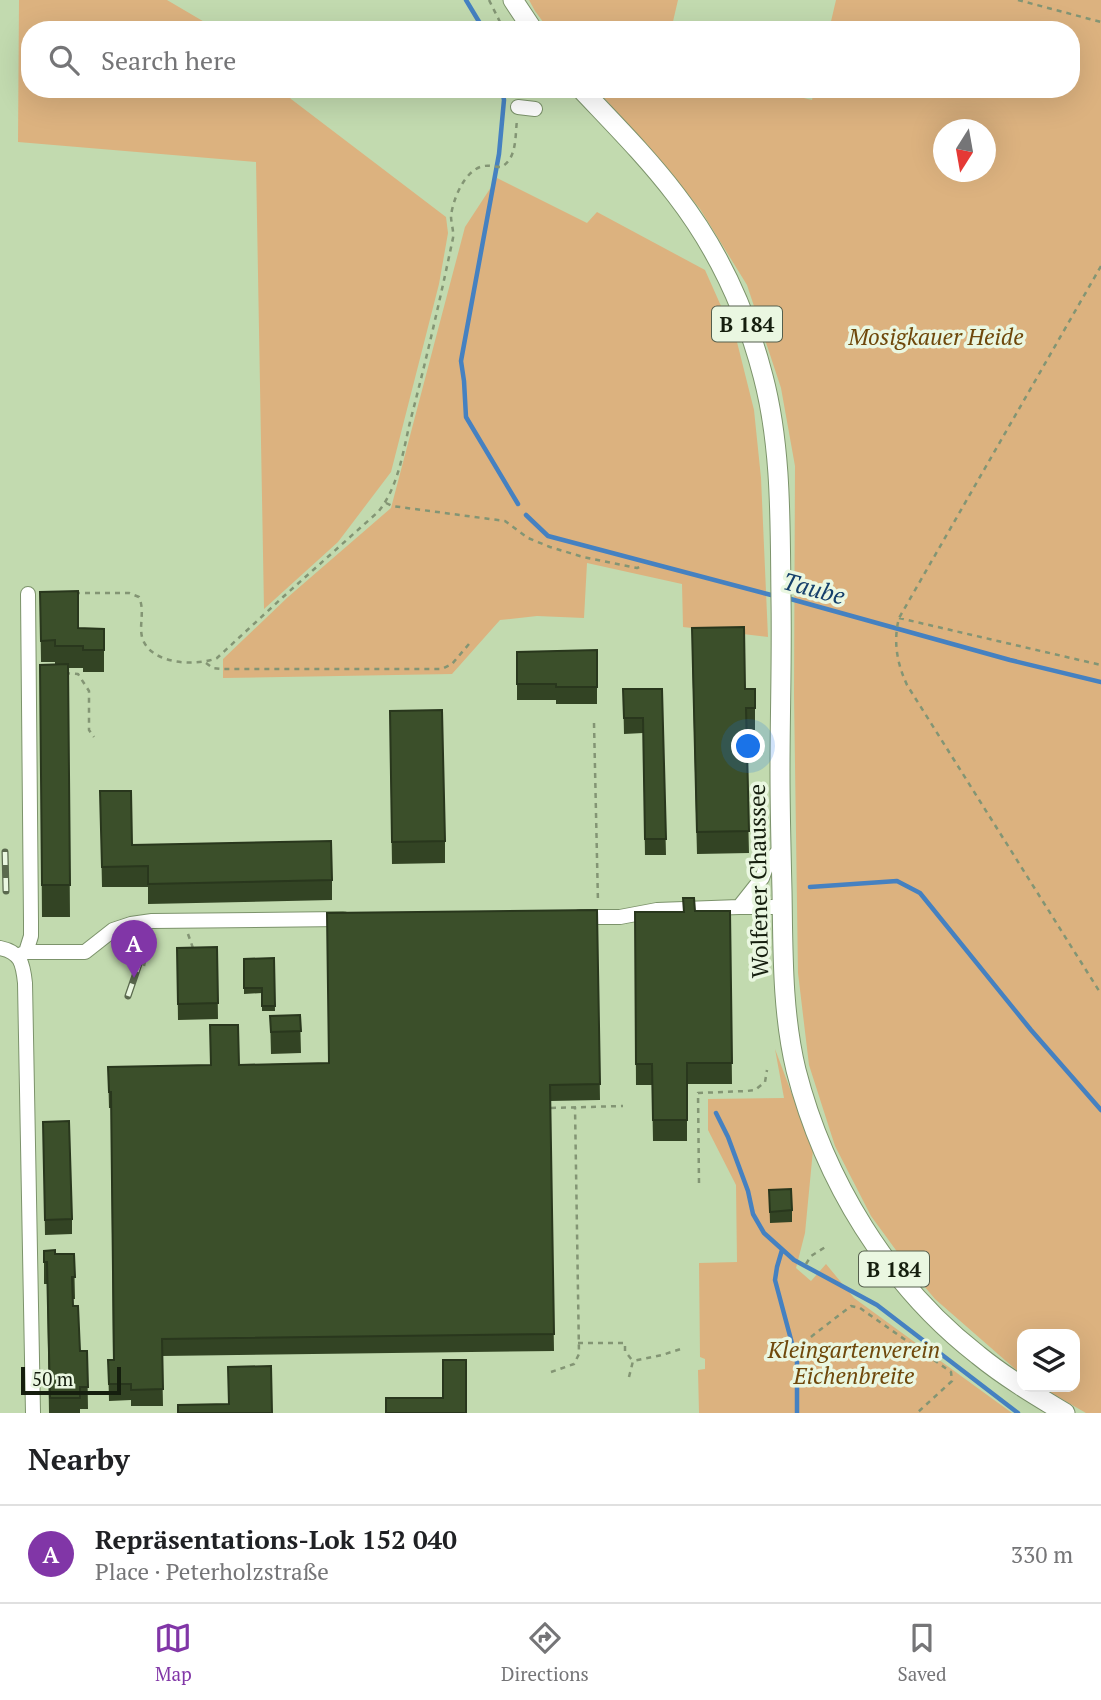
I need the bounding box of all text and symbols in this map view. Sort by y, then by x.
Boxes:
search box [21,21,1080,98]
icon: search [45,41,83,79]
text: Search here [101,43,236,77]
north arrow [933,119,996,182]
road number: B 184 [712,306,782,342]
park label: Mosigkauer Heide [847,321,1024,352]
water label: Taube [779,564,849,612]
your location [731,729,765,763]
street label: Wolfener Chaussee [741,783,775,979]
pin: A [111,920,157,978]
road number: B 184 [859,1252,929,1286]
map controls [1017,1329,1080,1392]
button: layers [1017,1329,1080,1392]
park label: Kleingartenverein Eichenbreite [767,1334,940,1391]
scale bar [21,1364,121,1396]
text: 50 m [32,1366,73,1391]
text: Nearby [28,1439,130,1479]
text: Repräsentations-Lok 152 040 [95,1522,457,1556]
text: A [43,1539,59,1570]
text: 330 m [1011,1539,1073,1570]
text: Place · Peterholzstraße [95,1556,329,1587]
tab: Map [154,1619,192,1686]
tab: Directions [501,1619,589,1686]
tab: Saved [897,1619,947,1686]

